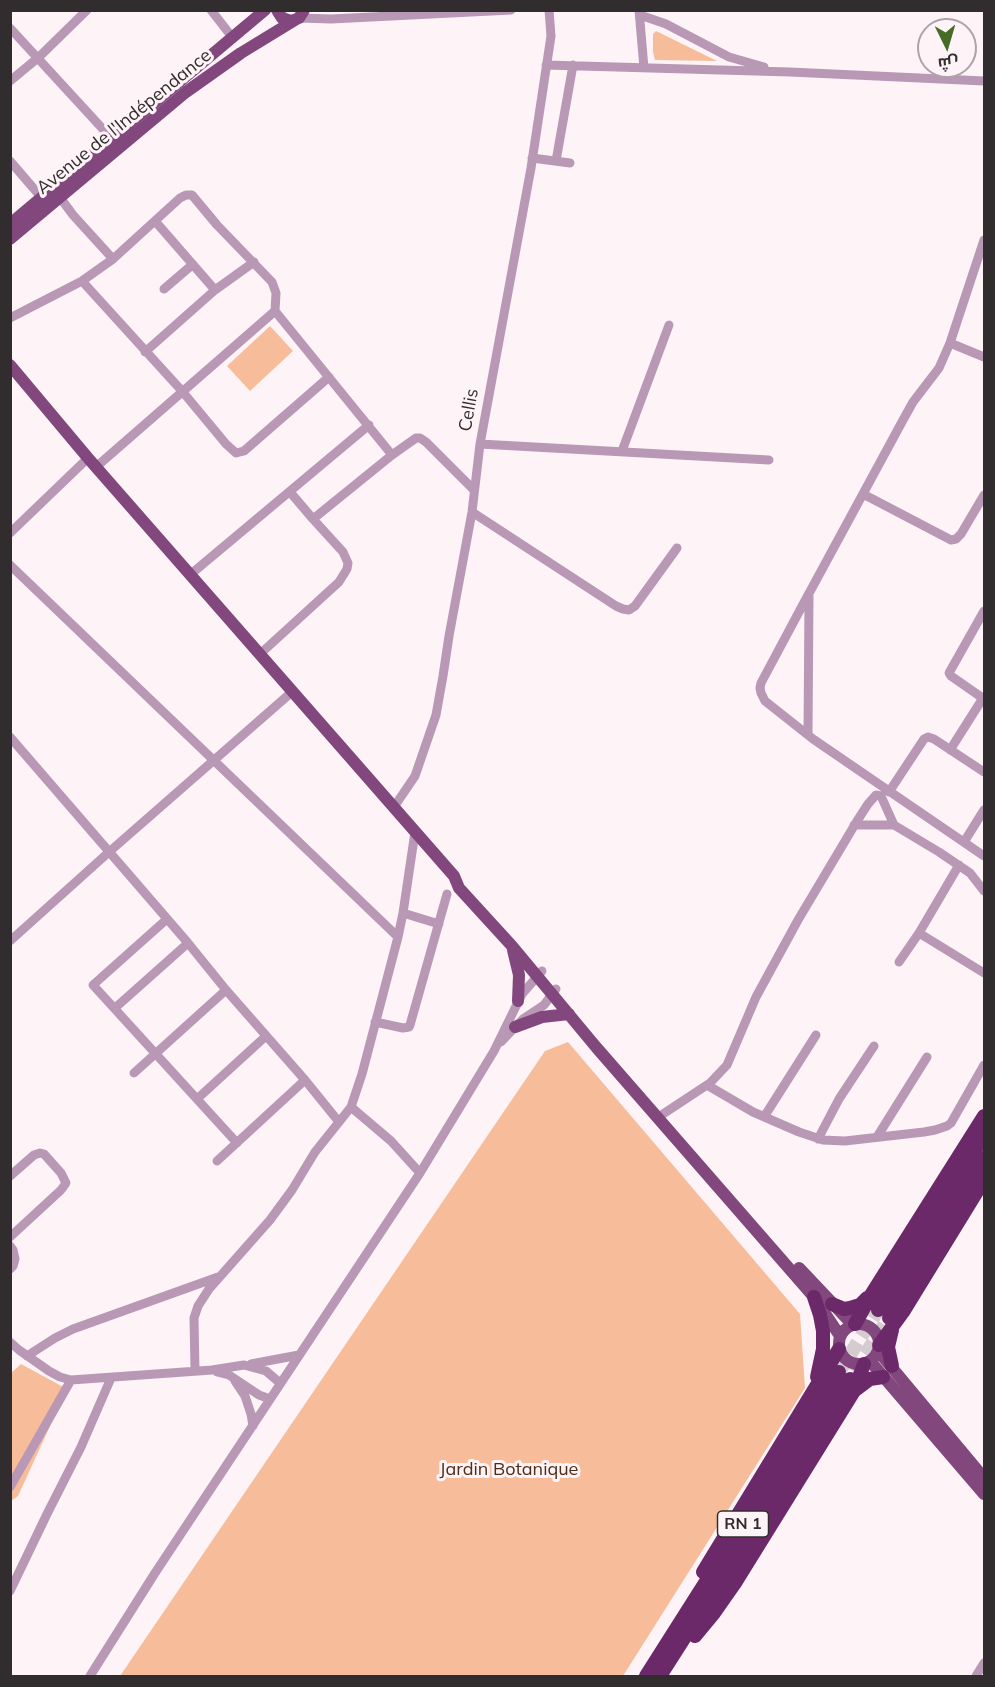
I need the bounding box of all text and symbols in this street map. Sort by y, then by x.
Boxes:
north arrow [917,18,977,78]
street label: Avenue de l'Indépendance [32,45,216,199]
text: ش [937,53,959,75]
street label: Cellis [455,387,483,433]
park label: Jardin Botanique [440,1459,578,1481]
road number: RN 1 [718,1511,768,1537]

